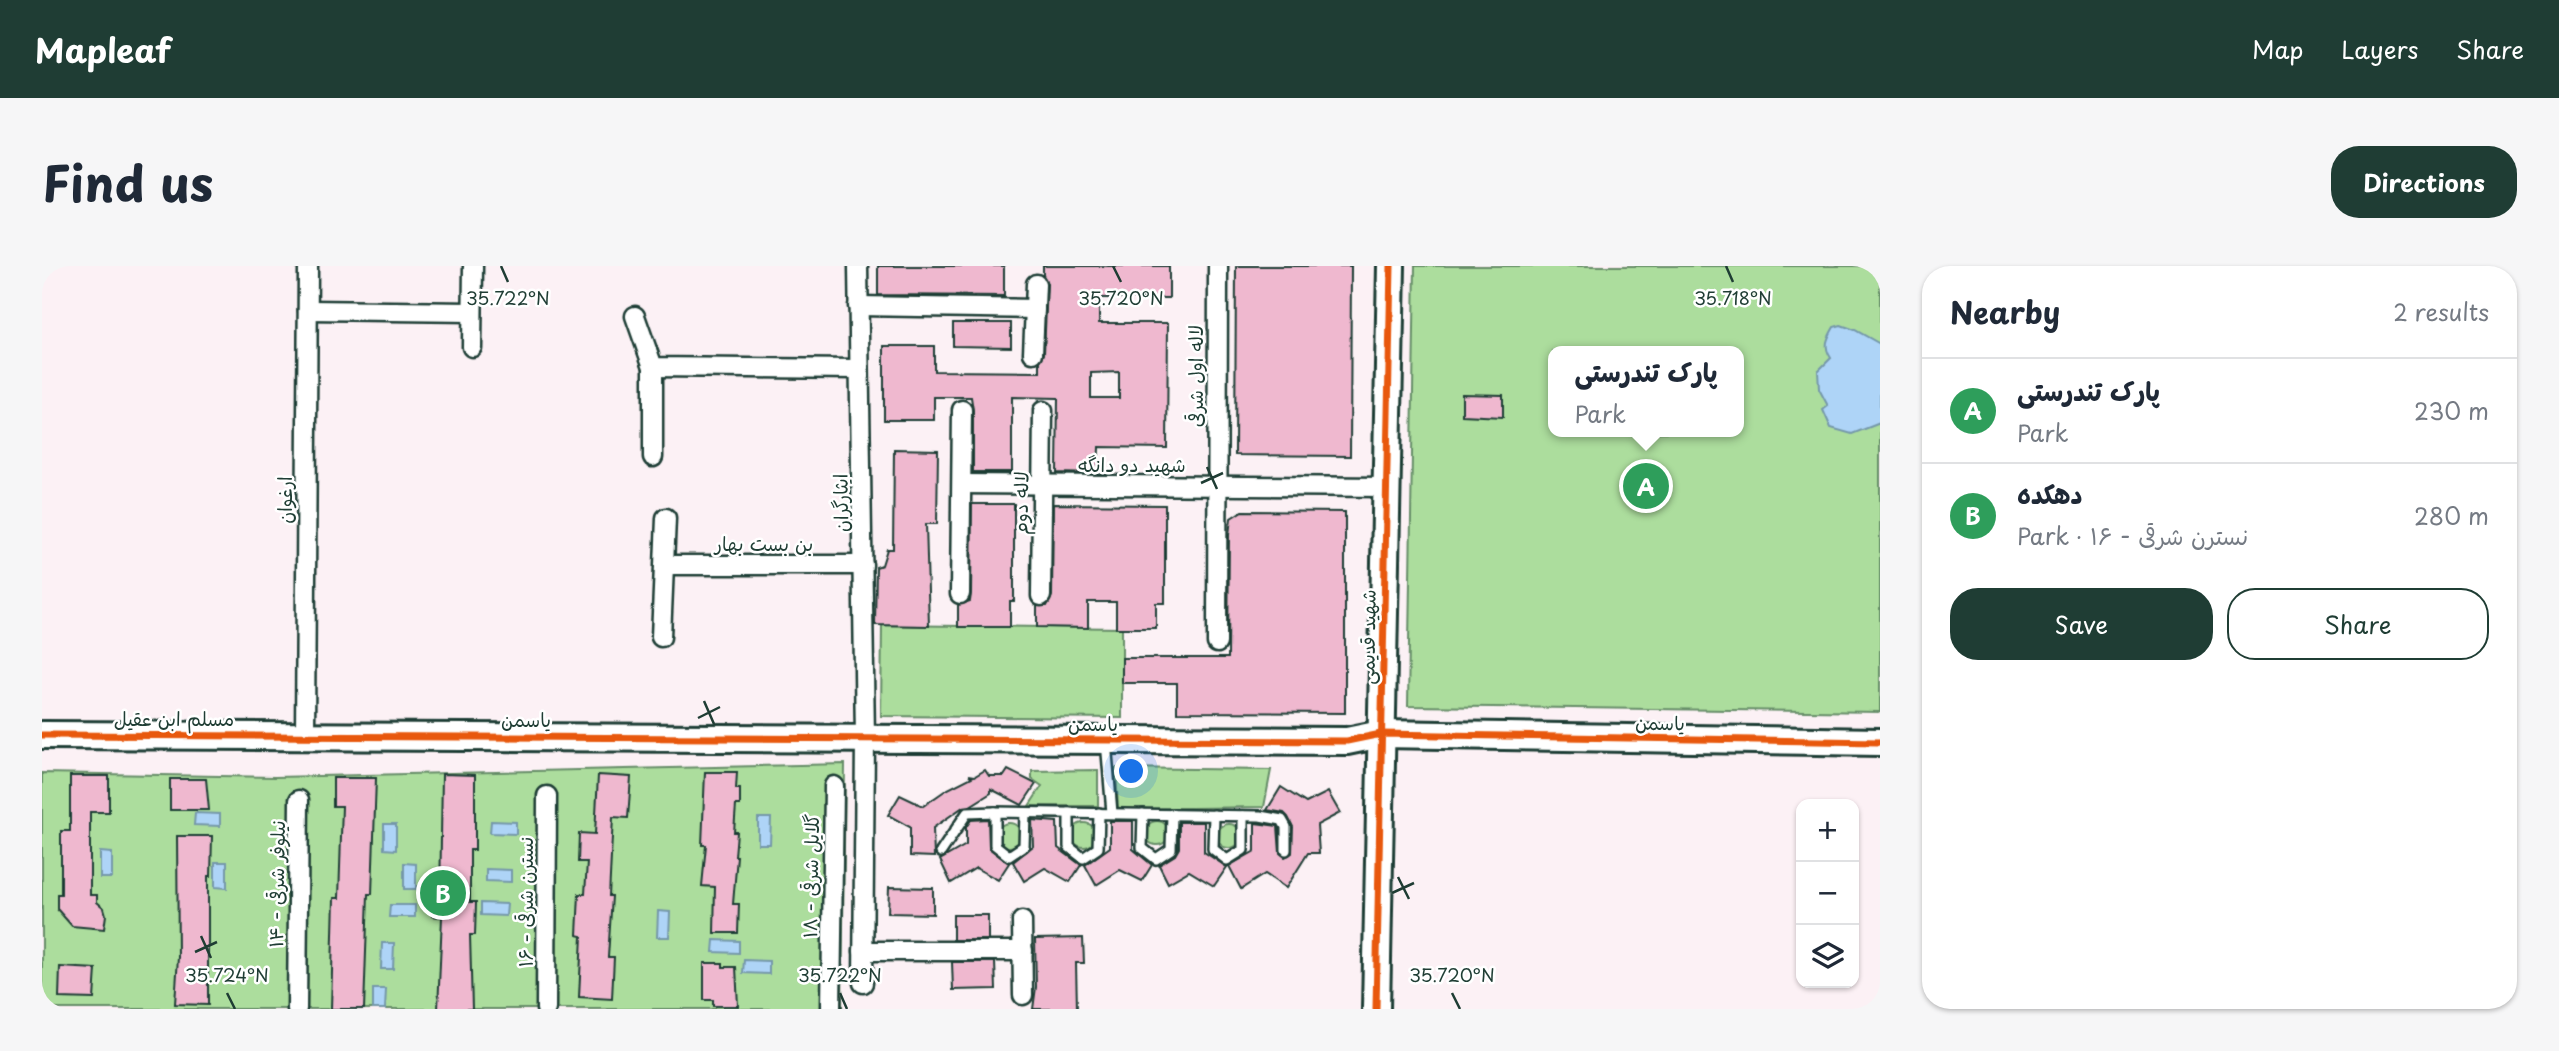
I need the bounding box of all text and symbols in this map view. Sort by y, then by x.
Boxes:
text: Mapleaf [35,24,171,74]
text: Map [2252,31,2303,67]
text: Layers [2341,31,2418,67]
text: Share [2456,31,2524,67]
text: Find us [42,145,213,219]
button: Directions [2331,146,2517,218]
text: 35.722°N [466,284,550,311]
text: 35.720°N [1078,284,1164,311]
text: 35.718°N [1694,284,1772,311]
text: Nearby [1950,289,2060,334]
text: 2 results [2393,294,2489,329]
street label: لاله اول شرقی [1181,325,1209,427]
popup [1548,346,1744,437]
text: پارک تندرستی [1575,352,1717,391]
text: پارک تندرستی [2017,371,2160,410]
text: A [1964,393,1982,428]
text: 230 m [2414,393,2489,428]
text: Park [1575,396,1626,431]
text: Park [2017,415,2068,450]
street label: شهید دو دانگه [1078,450,1186,478]
pin: A [1623,460,1669,512]
street label: لاله دوم [1005,471,1037,535]
street label: ایثارگران [825,474,855,532]
text: دهکده [2017,474,2083,513]
street label: ارغوان [270,476,298,524]
text: B [1965,498,1981,533]
text: 280 m [2414,498,2489,533]
text: Park · نسترن شرقی - ۱۶ [2017,518,2248,553]
street label: بن بست بهار [713,529,813,557]
button: Save [1950,588,2213,660]
button: Share [2227,588,2489,660]
street label: شهید قدیمی [1352,589,1382,685]
street label: مسلم ابن عقیل [114,704,234,734]
street label: یاسمن [501,705,551,733]
street label: یاسمن [1635,708,1685,736]
street label: یاسمن [1068,709,1118,737]
your location [1114,754,1148,788]
map controls [1796,799,1859,988]
button: + [1796,799,1859,862]
street label: گلایل شرقی - ۱۸ [795,814,825,938]
street label: نیلوفر شرقی - ۱۴ [261,820,291,948]
street label: نسترن شرقی - ۱۶ [511,837,539,967]
button: − [1796,862,1859,925]
pin: B [420,867,466,919]
button: layers [1796,925,1859,988]
text: 35.724°N [185,961,269,988]
text: 35.722°N [798,961,882,988]
text: 35.720°N [1409,961,1495,988]

